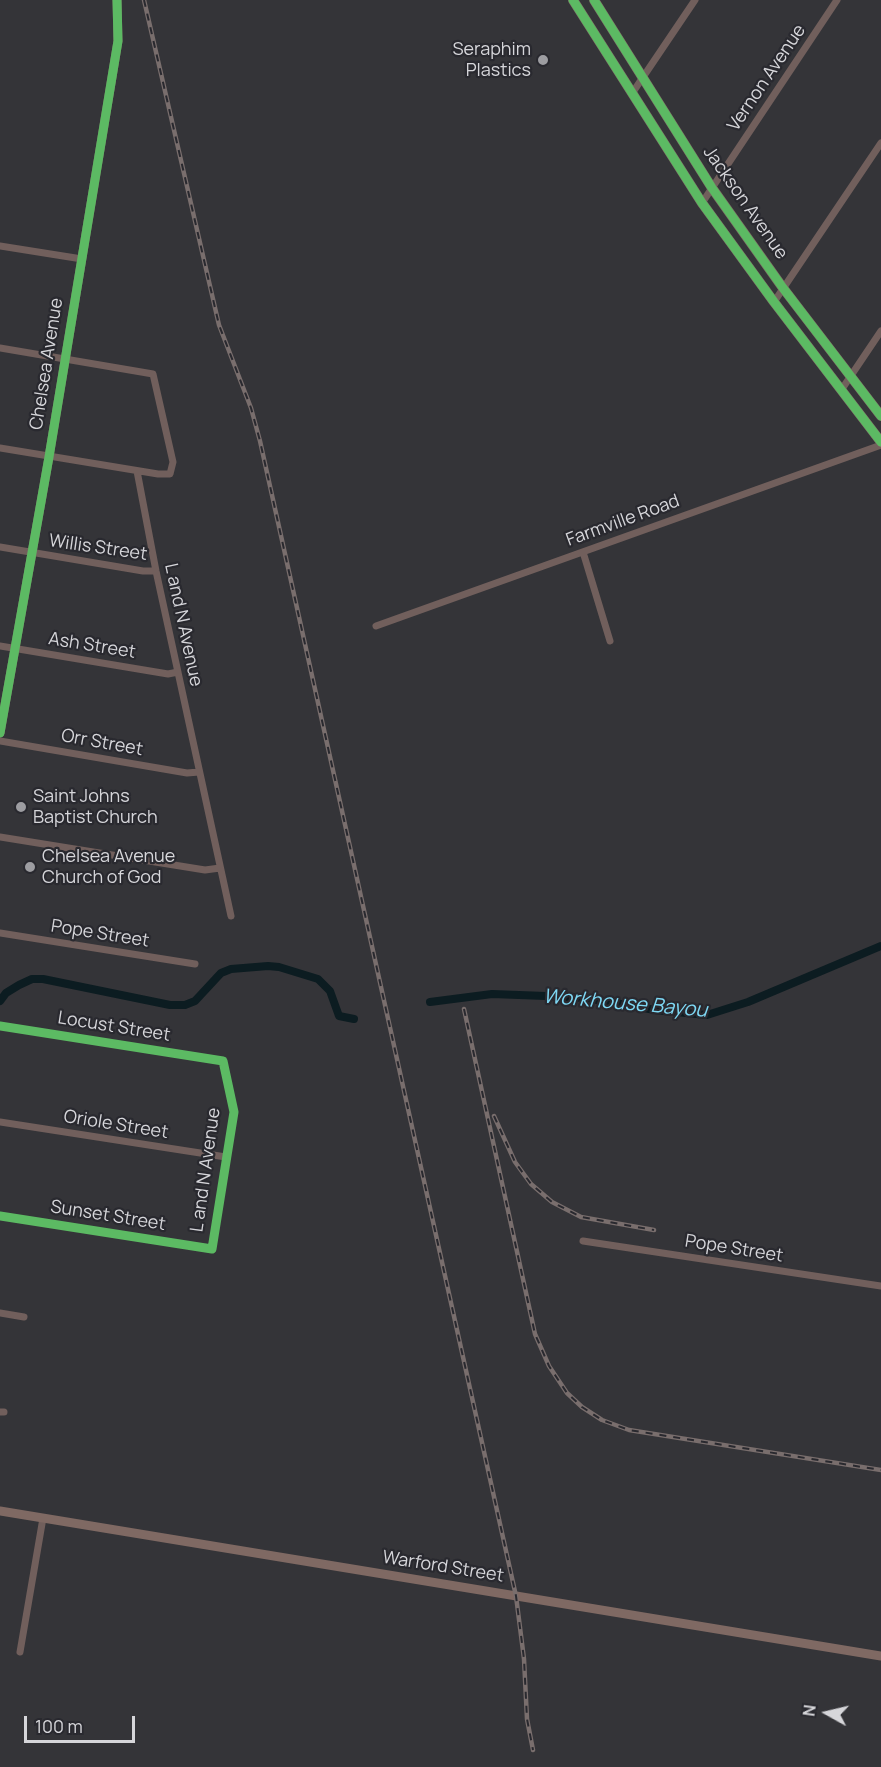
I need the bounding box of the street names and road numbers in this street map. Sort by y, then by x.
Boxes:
street label: Vernon Avenue [723,21,811,135]
street label: Jackson Avenue [698,142,792,264]
street label: Chelsea Avenue [26,296,68,432]
street label: Farmville Road [563,491,683,551]
street label: Willis Street [47,530,149,566]
street label: L and N Avenue [159,562,207,688]
street label: Ash Street [47,628,137,664]
street label: Orr Street [60,725,144,761]
street label: Pope Street [49,916,151,952]
street label: Locust Street [56,1007,172,1047]
street label: Oriole Street [62,1106,170,1144]
street label: L and N Avenue [187,1106,225,1234]
street label: Sunset Street [49,1196,167,1236]
street label: Pope Street [683,1231,785,1267]
street label: Warford Street [381,1547,505,1587]

